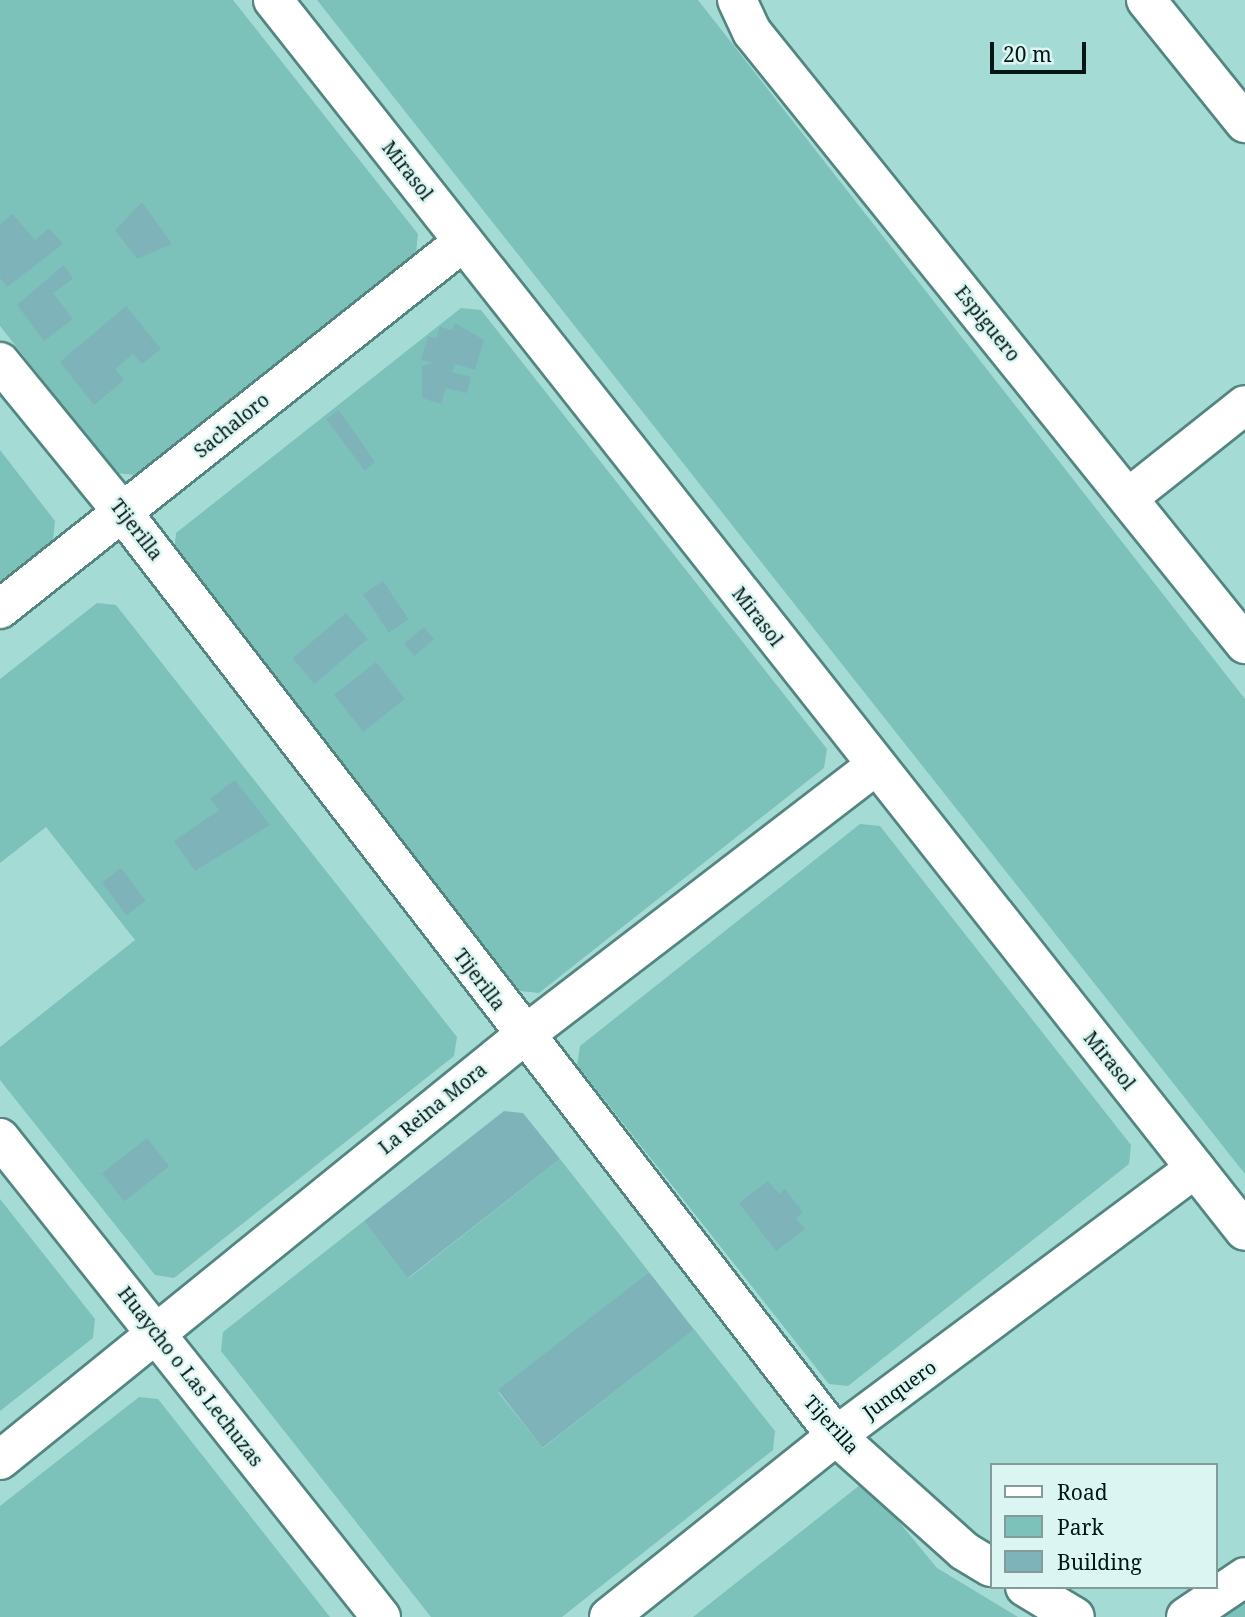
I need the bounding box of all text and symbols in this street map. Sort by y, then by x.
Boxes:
scale bar [993,28,1089,72]
text: 20 m [1003,40,1052,68]
street label: Mirasol [377,137,437,205]
street label: Espiguero [950,282,1024,366]
street label: Sachaloro [190,389,274,463]
street label: Tijerilla [105,495,167,565]
street label: Mirasol [727,583,787,651]
street label: Tijerilla [449,945,509,1015]
street label: Mirasol [1079,1027,1139,1095]
street label: La Reina Mora [374,1059,492,1159]
street label: Huaycho o Las Lechuzas [113,1283,267,1471]
street label: Junquero [859,1356,941,1424]
street label: Tijerilla [799,1391,863,1459]
legend [990,1463,1217,1589]
text: Road [1057,1478,1108,1506]
text: Park [1057,1513,1104,1541]
text: Building [1057,1548,1142,1576]

